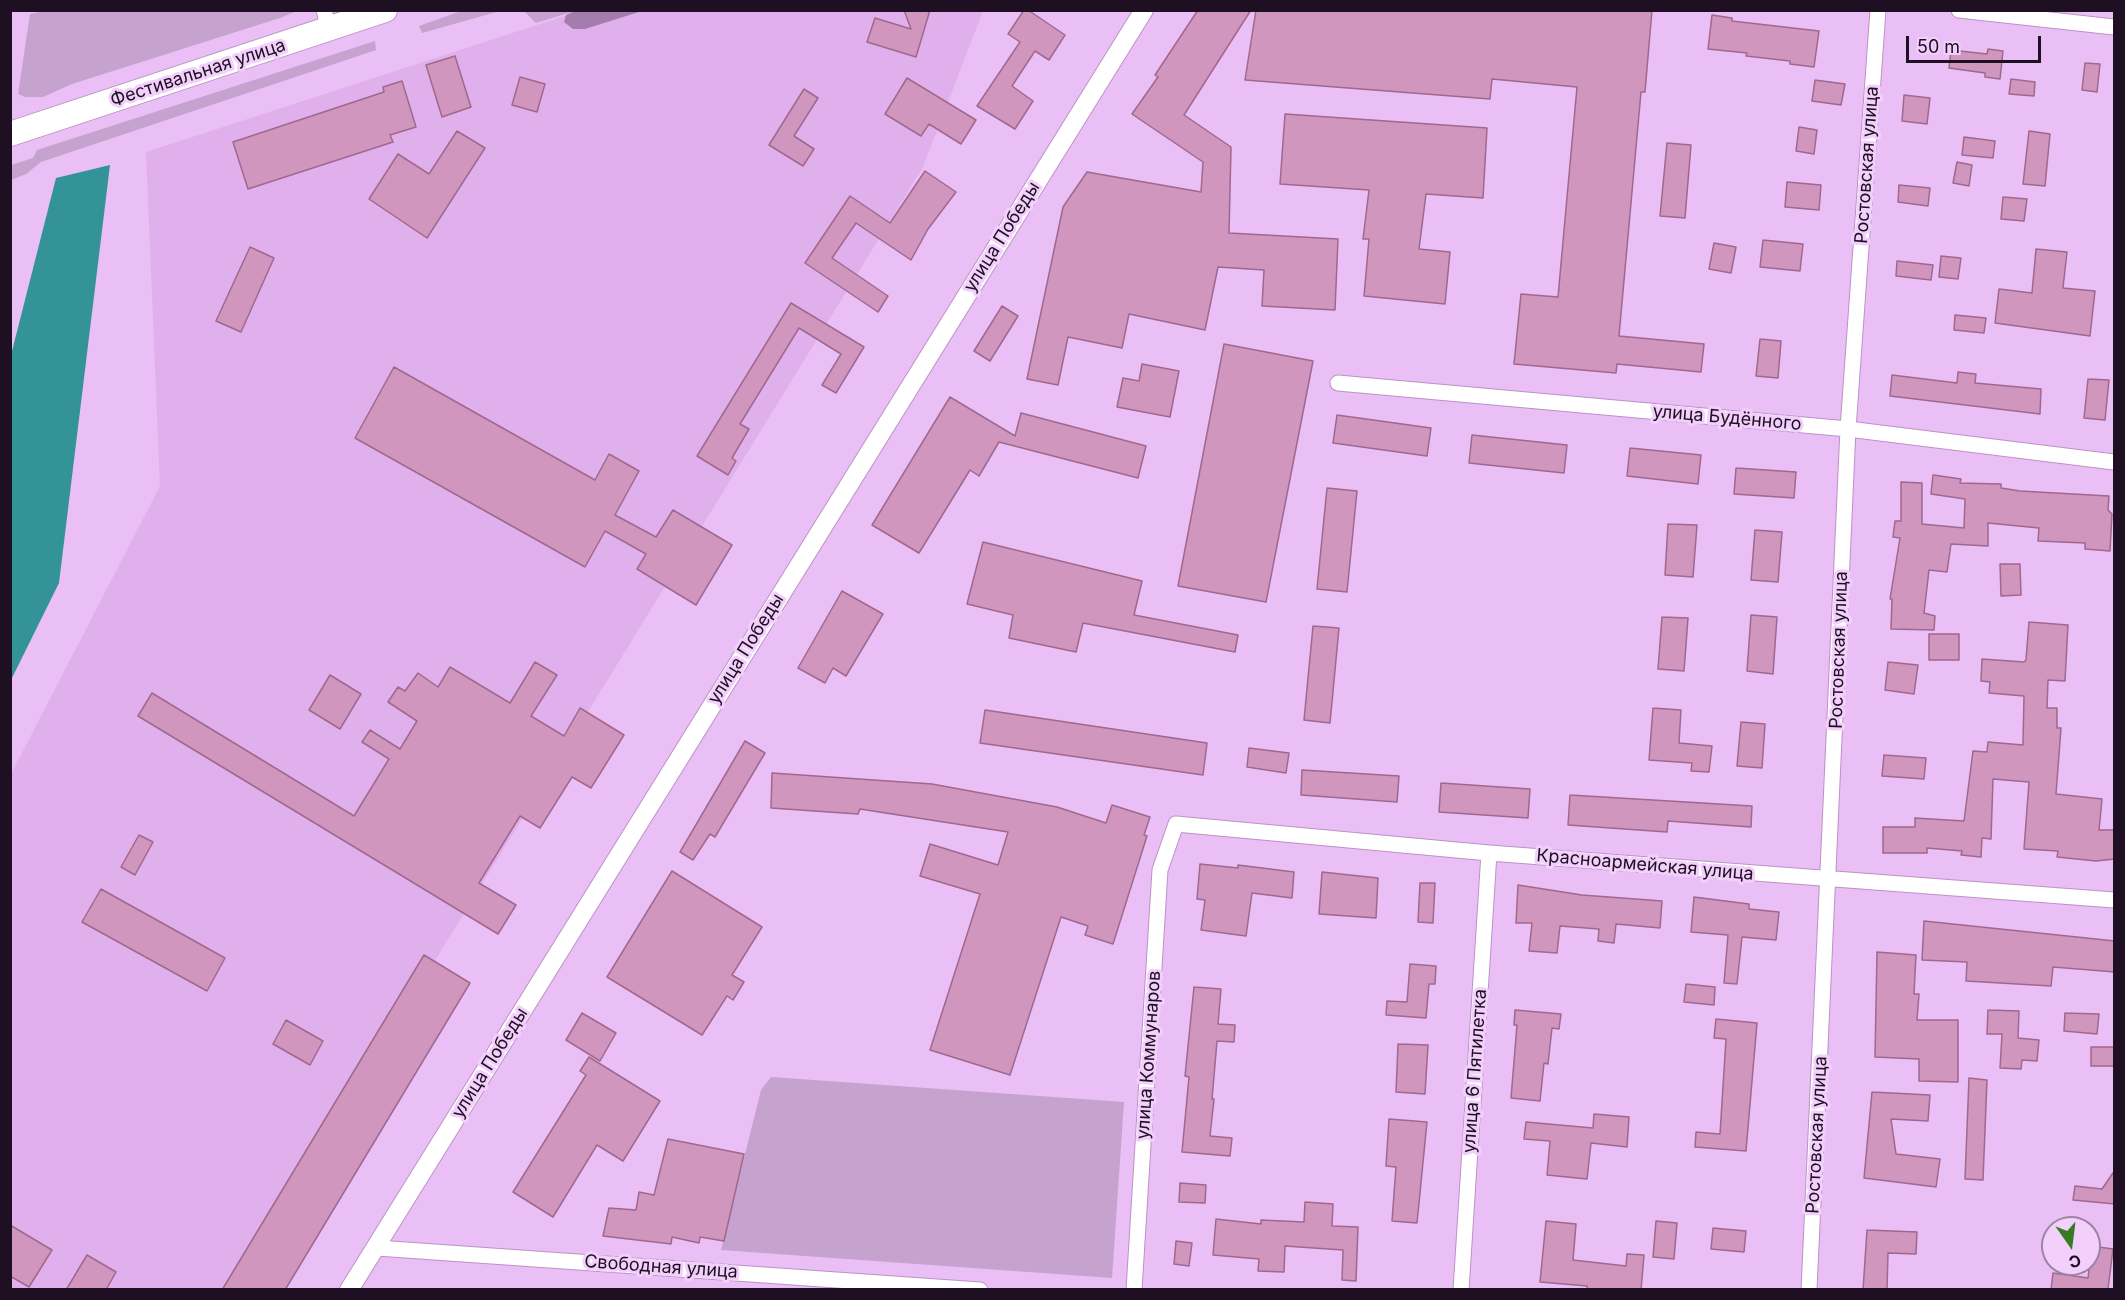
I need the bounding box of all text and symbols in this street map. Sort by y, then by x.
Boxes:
scale bar [1909,24,2044,62]
street label: Фестивальная улица [108,35,288,111]
text: 50 m [1917,36,1960,57]
street label: Ростовская улица [1851,86,1883,244]
street label: улица Победы [959,178,1045,296]
street label: улица Будённого [1652,401,1802,435]
street label: Ростовская улица [1825,571,1853,729]
street label: улица Победы [703,590,789,708]
street label: Красноармейская улица [1536,845,1754,885]
street label: улица Коммунаров [1132,970,1166,1140]
street label: улица 6 Пятилетка [1458,988,1492,1154]
street label: улица Победы [447,1004,533,1122]
street label: Ростовская улица [1802,1056,1832,1214]
north arrow [2041,1216,2101,1276]
text: С [2067,1250,2083,1273]
street label: Свободная улица [584,1251,738,1283]

